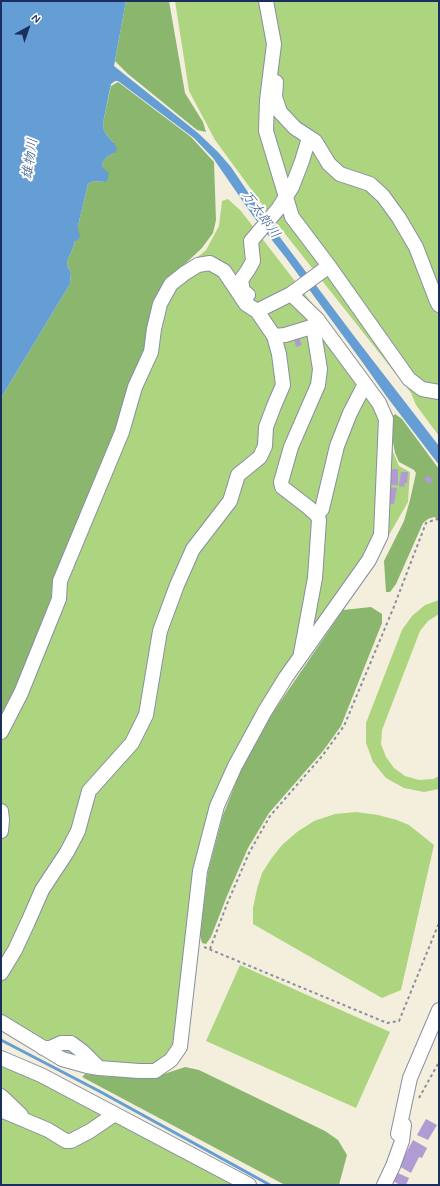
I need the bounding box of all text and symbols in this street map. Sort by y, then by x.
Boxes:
north arrow [8,8,48,48]
text: N [28,11,43,27]
water label: 雄物川 [20,137,42,181]
water label: 万太郎川 [237,187,283,243]

